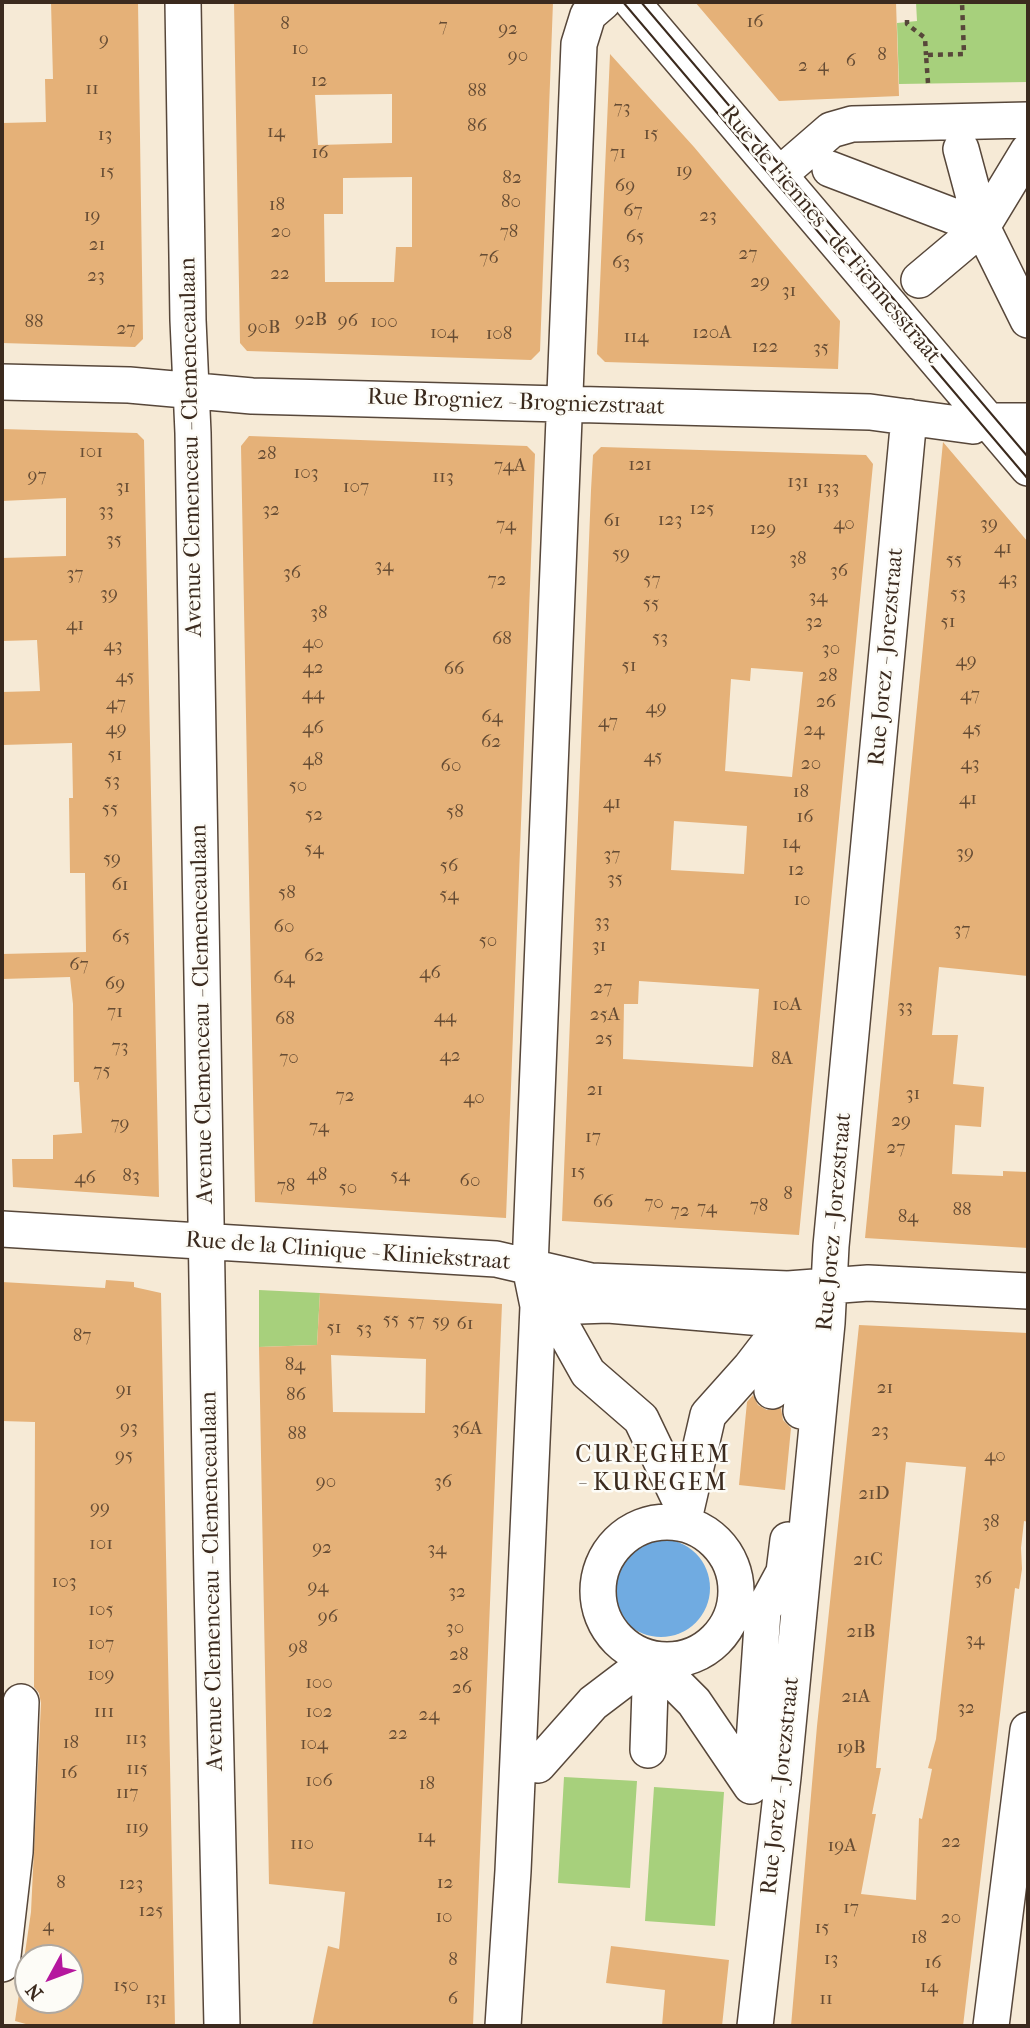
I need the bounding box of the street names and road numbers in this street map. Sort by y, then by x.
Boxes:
street label: Rue de Fiennes - de Fiennesstraat [714,100,946,370]
street label: Avenue Clemenceau - Clemenceaulaan [175,257,209,637]
street label: Rue Brogniez - Brogniezstraat [367,384,665,422]
street label: Rue Jorez - Jorezstraat [864,547,910,767]
street label: Avenue Clemenceau - Clemenceaulaan [186,824,220,1204]
street label: Rue Jorez - Jorezstraat [812,1112,858,1332]
street label: Rue de la Clinique - Kliniekstraat [185,1227,511,1277]
street label: Avenue Clemenceau - Clemenceaulaan [196,1391,230,1771]
street label: Rue Jorez - Jorezstraat [756,1676,806,1896]

